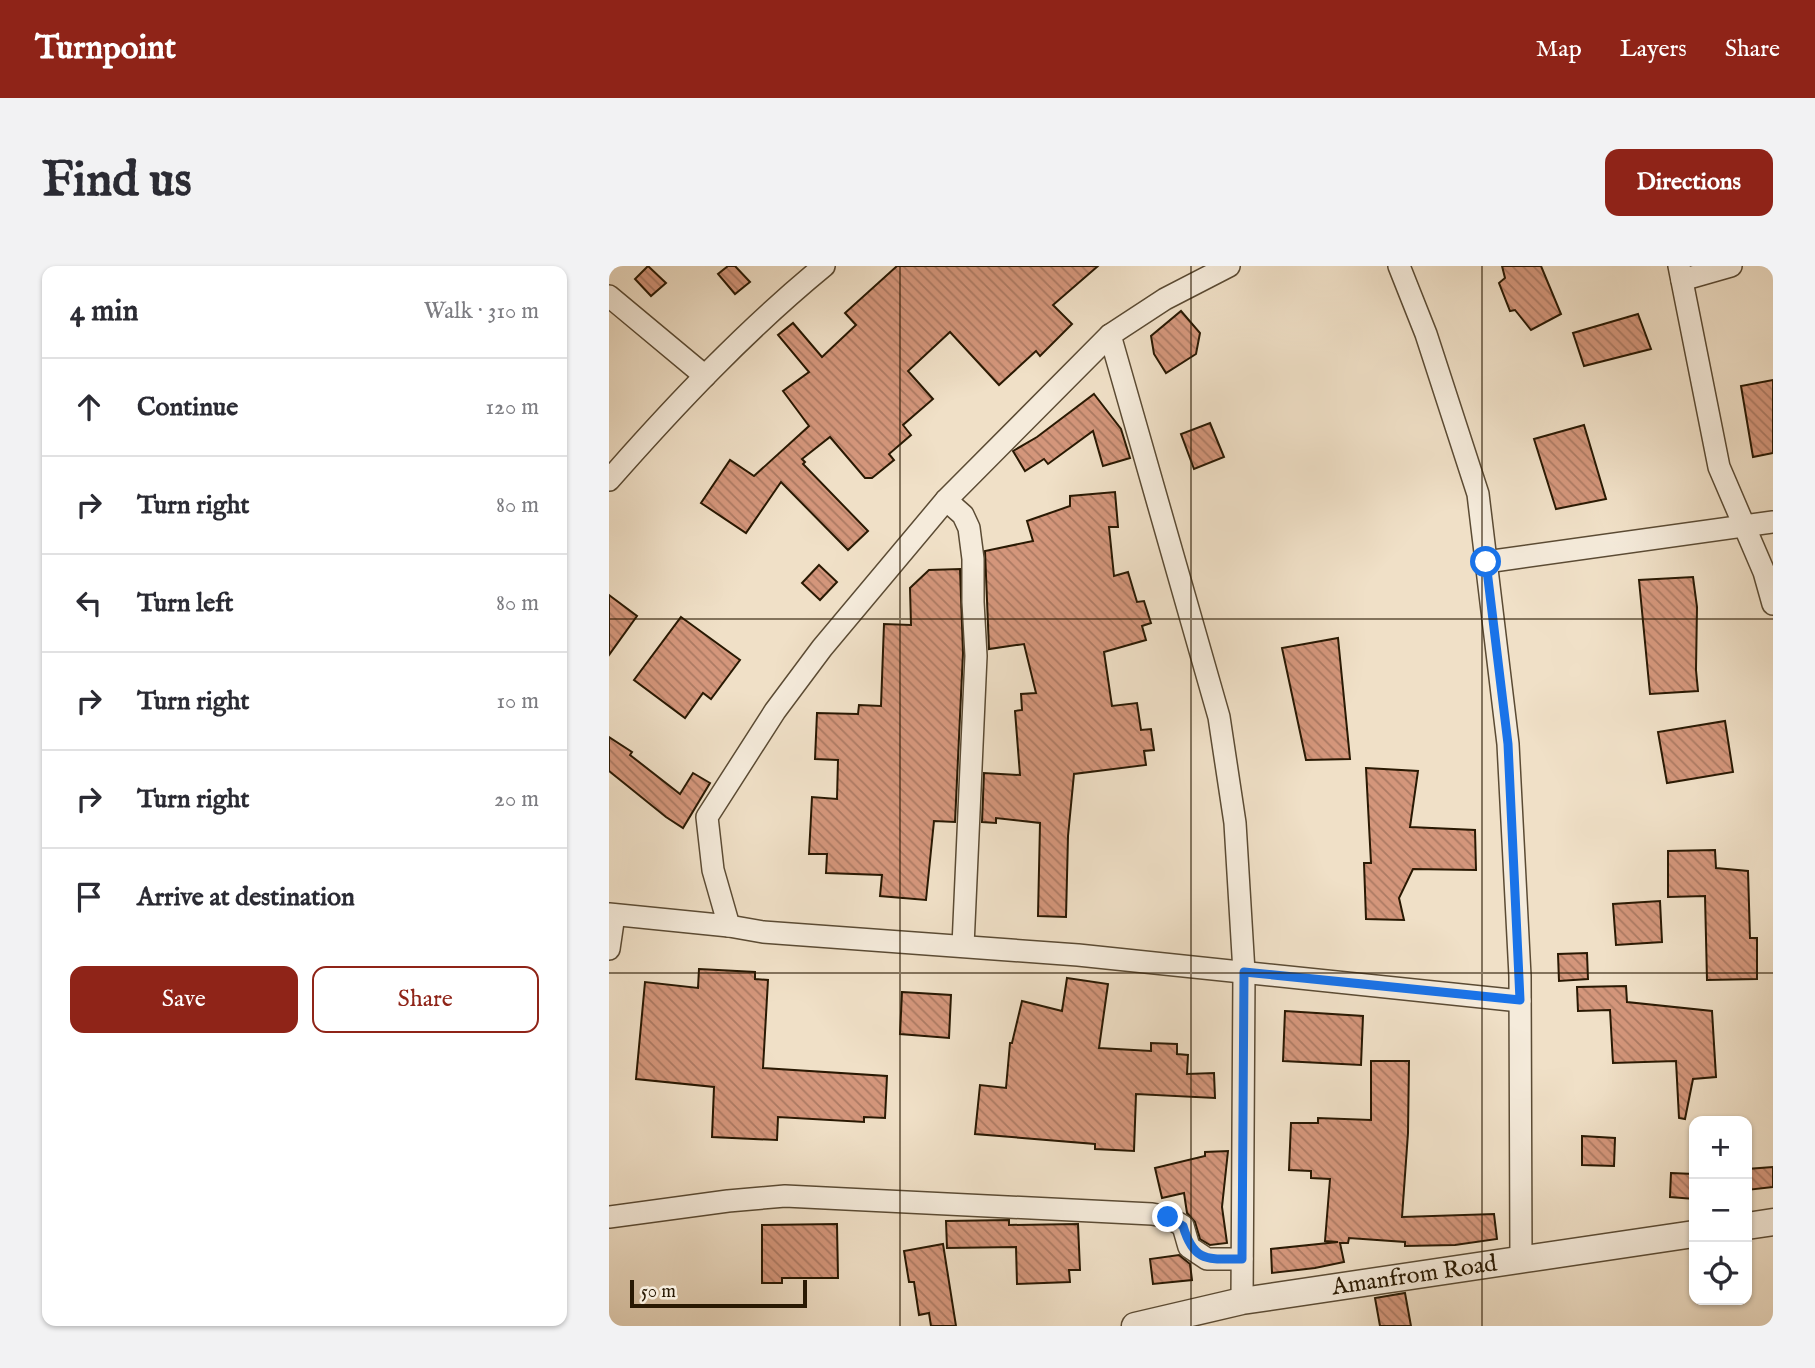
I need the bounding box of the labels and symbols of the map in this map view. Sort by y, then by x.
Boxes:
route start [1470,546,1501,577]
route end [1152,1201,1183,1232]
street label: Amanfrom Road [1329,1248,1499,1303]
scale bar [630,1277,807,1309]

